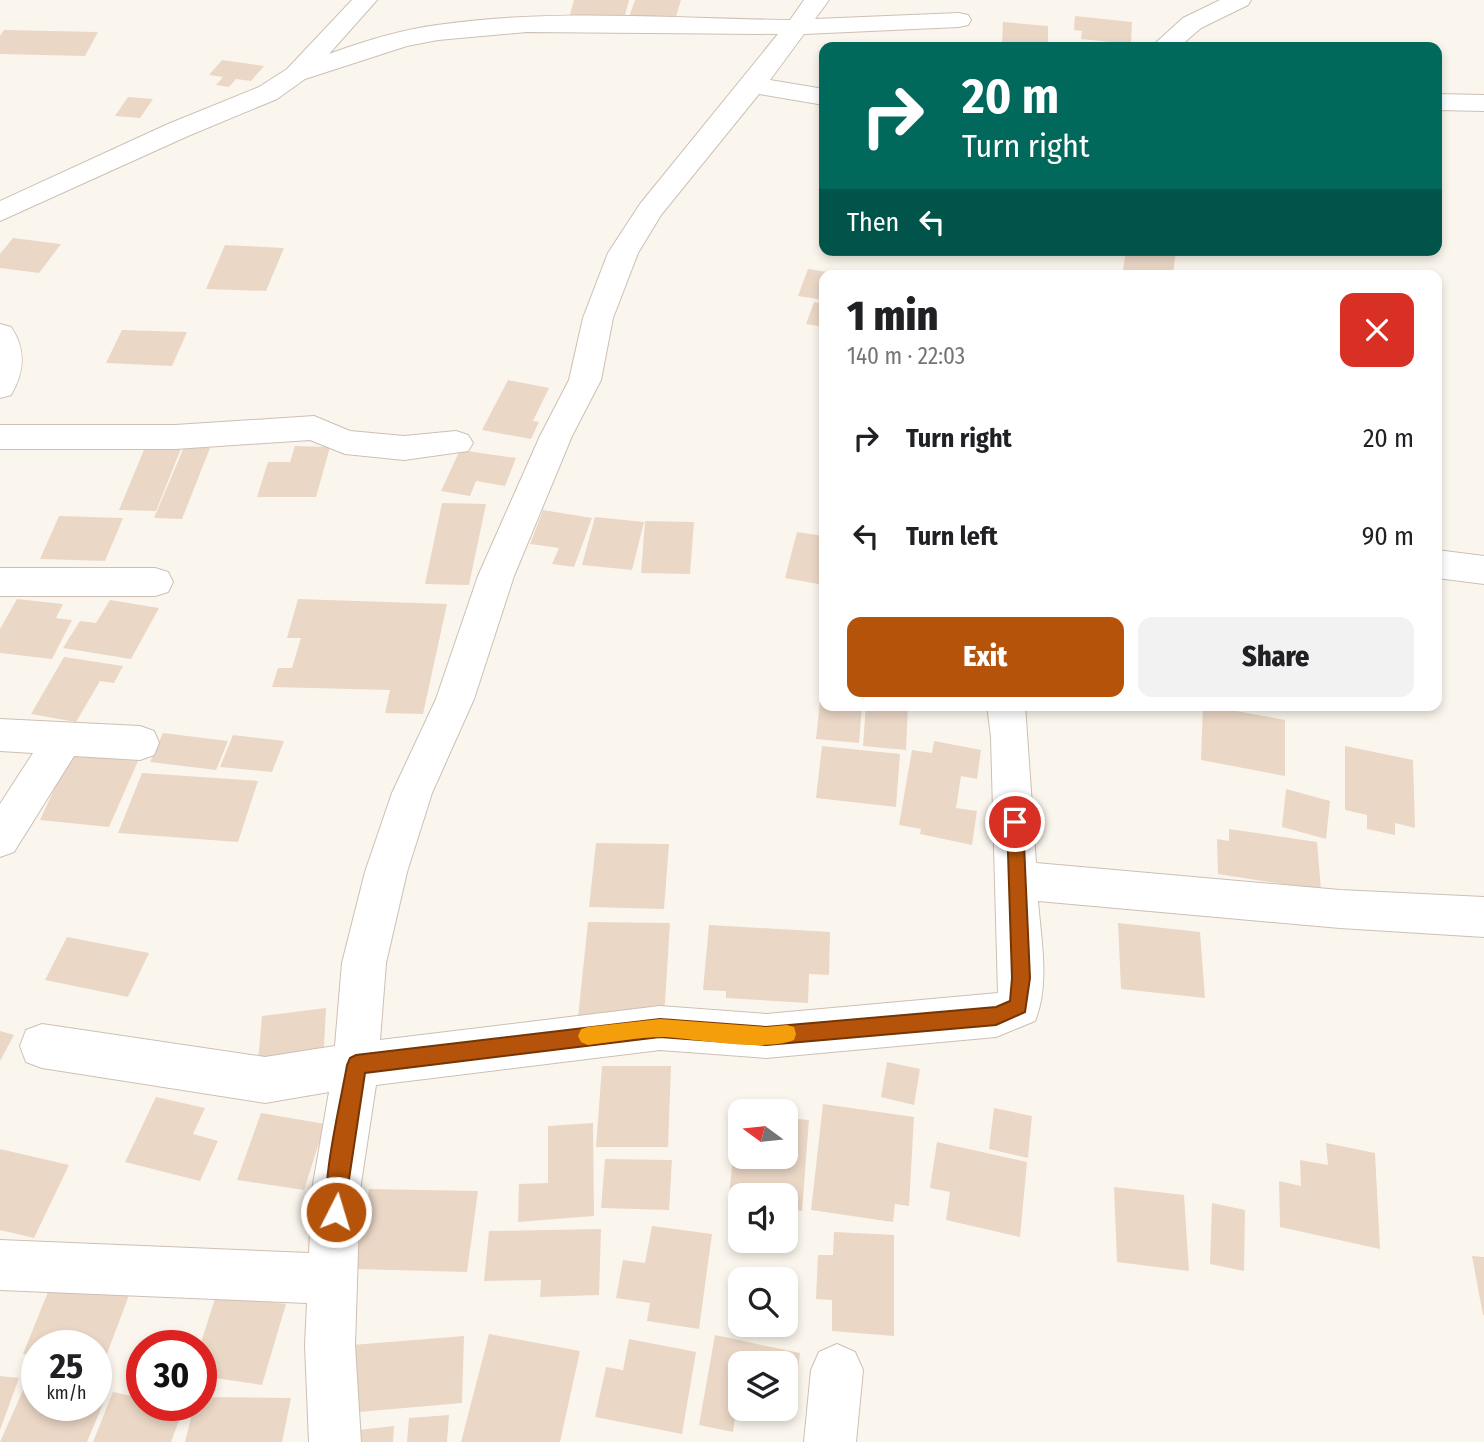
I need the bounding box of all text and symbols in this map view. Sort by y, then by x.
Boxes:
text: 20 m [962,67,1059,126]
icon: right [847,70,938,161]
text: Turn right [962,127,1089,165]
icon: left [913,203,951,241]
text: Then [847,207,899,238]
text: 1 min [847,291,938,341]
button: close [1340,293,1414,367]
text: 140 m · 22:03 [847,342,965,370]
icon: right [847,419,885,457]
text: Turn right [906,423,1012,454]
text: 20 m [1363,423,1414,454]
icon: left [847,517,885,555]
text: Turn left [906,521,998,552]
text: 90 m [1362,521,1414,552]
button: Exit [847,617,1124,697]
button: Share [1138,617,1414,697]
pin [985,792,1045,852]
icon: arrive [996,803,1034,841]
north arrow [728,1099,798,1169]
map controls [728,1099,798,1421]
position arrow [299,1175,373,1249]
button: sound [728,1183,798,1253]
button: search [728,1267,798,1337]
speed limit sign: 30 [126,1330,217,1421]
text: 25 [50,1345,83,1387]
button: layers [728,1351,798,1421]
text: km/h [46,1382,87,1404]

